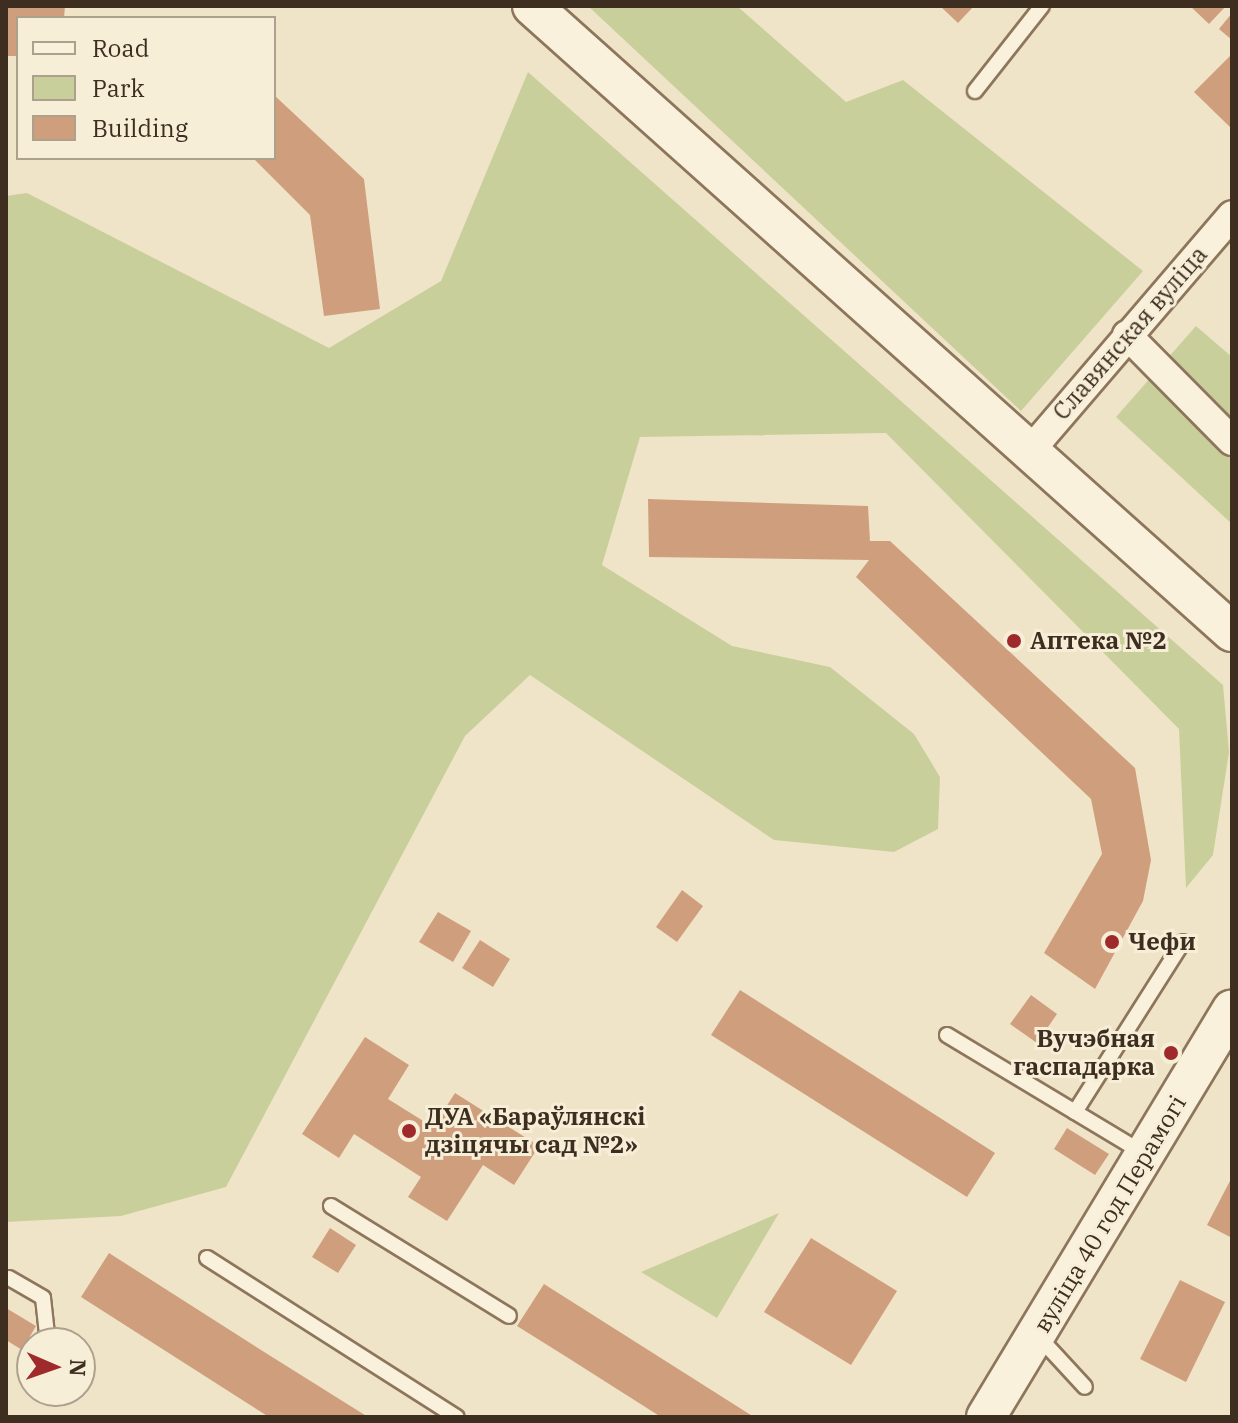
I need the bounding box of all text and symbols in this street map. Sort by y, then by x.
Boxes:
legend [16,16,276,160]
text: Road [92,32,149,64]
text: Park [92,72,144,104]
text: Building [92,112,188,144]
street label: Славянская вуліца [1047,240,1213,426]
place label: Аптека №2 [1030,627,1167,655]
marker: Аптека №2 [1005,632,1023,650]
place label: Чефи [1128,928,1196,956]
marker: Чефи [1103,933,1121,951]
place label: Вучэбная гаспадарка [1013,1025,1155,1081]
marker: Вучэбная гаспадарка [1162,1044,1180,1062]
street label: вуліца 40 год Перамогі [1028,1090,1192,1338]
place label: ДУА «Бараўлянскі дзіцячы сад №2» [425,1103,645,1159]
marker: ДУА «Бараўлянскі дзіцячы сад №2» [400,1122,418,1140]
north arrow [16,1327,96,1407]
text: N [64,1359,93,1377]

